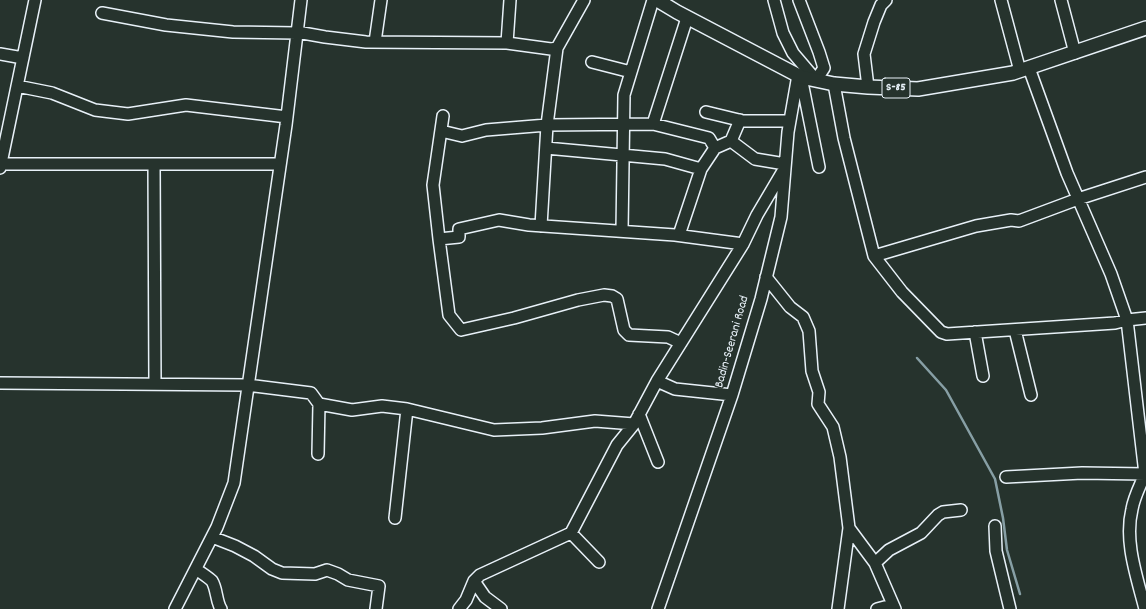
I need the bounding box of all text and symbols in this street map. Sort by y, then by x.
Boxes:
road number: S-85 [882,78,910,98]
street label: Badin-Seerani Road [712,294,754,390]

